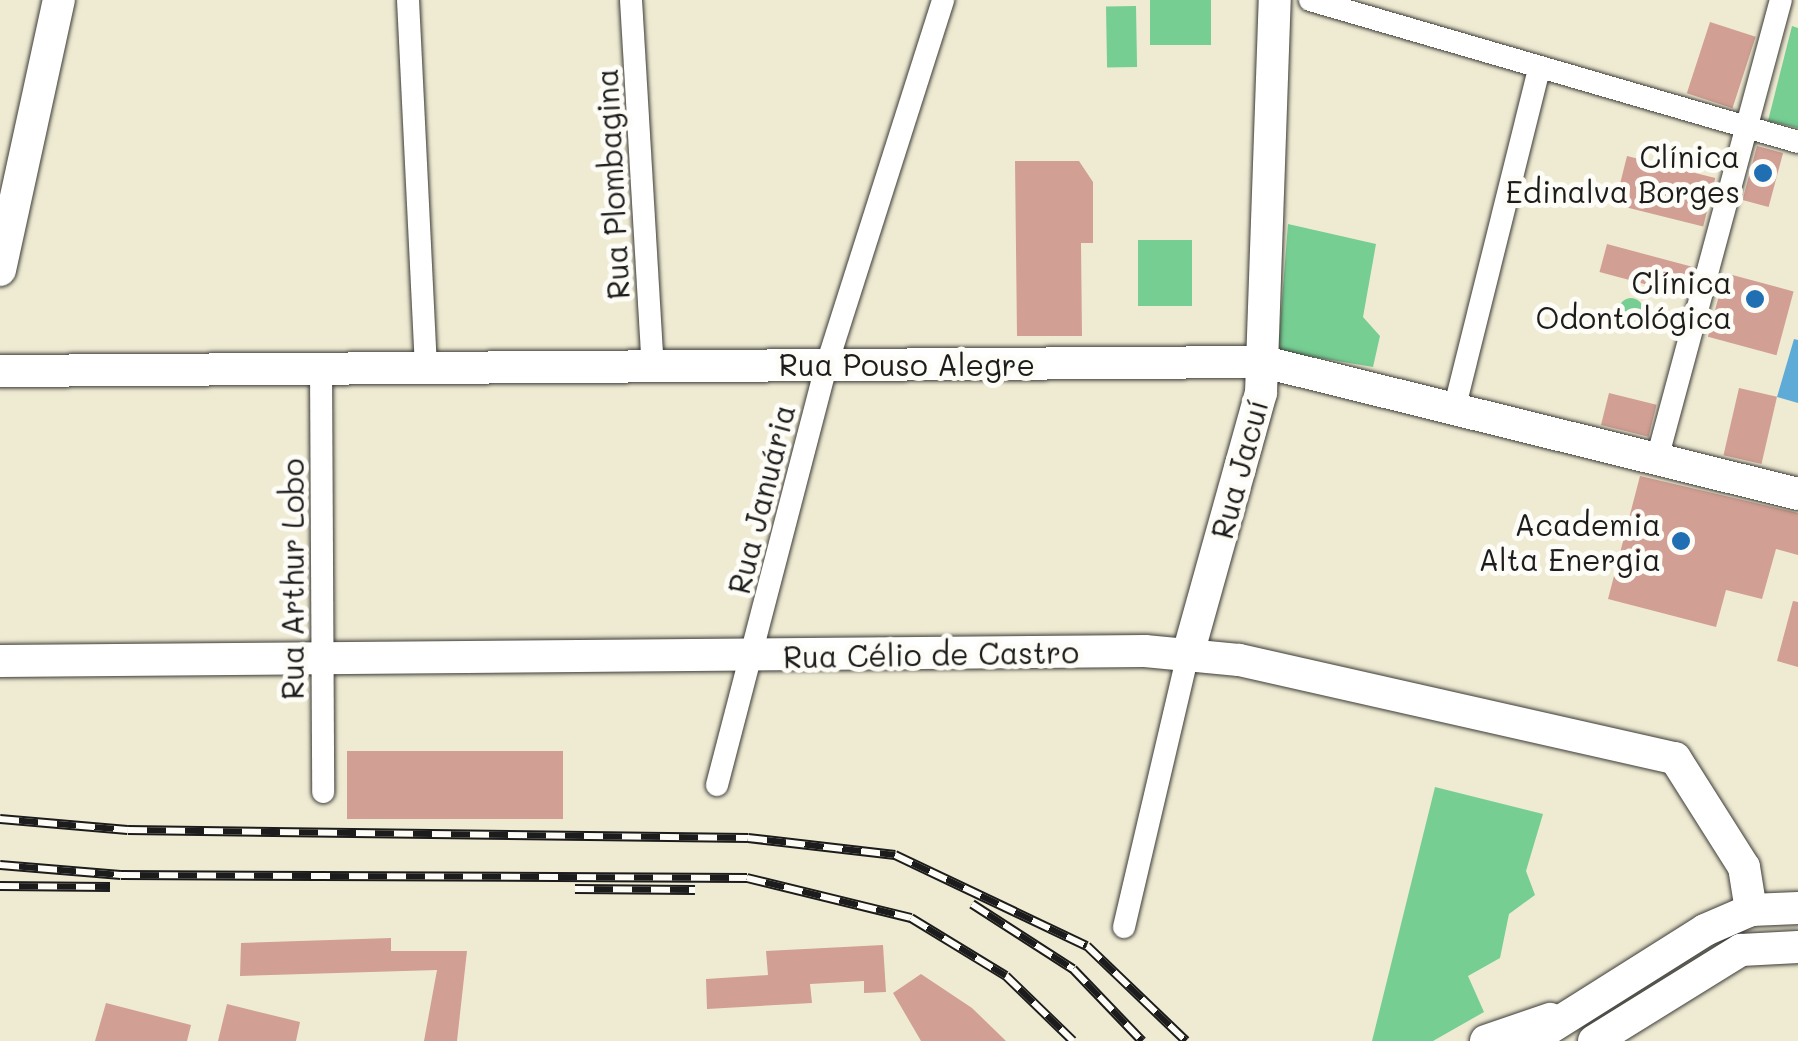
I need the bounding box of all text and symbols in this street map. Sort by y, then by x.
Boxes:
street label: Rua Plombagina [588,68,636,300]
place label: Clínica Edinalva Borges [1506,138,1740,208]
marker: Clínica Edinalva Borges [1750,160,1776,186]
place label: Clínica Odontológica [1536,264,1732,334]
marker: Clínica Odontológica [1742,286,1768,312]
street label: Rua Pouso Alegre [779,346,1035,382]
street label: Rua Jacuí [1203,395,1275,543]
street label: Rua Januária [720,401,802,597]
street label: Rua Arthur Lobo [274,458,310,700]
place label: Academia Alta Energia [1479,506,1661,576]
marker: Academia Alta Energia [1670,530,1692,552]
street label: Rua Célio de Castro [783,633,1079,675]

